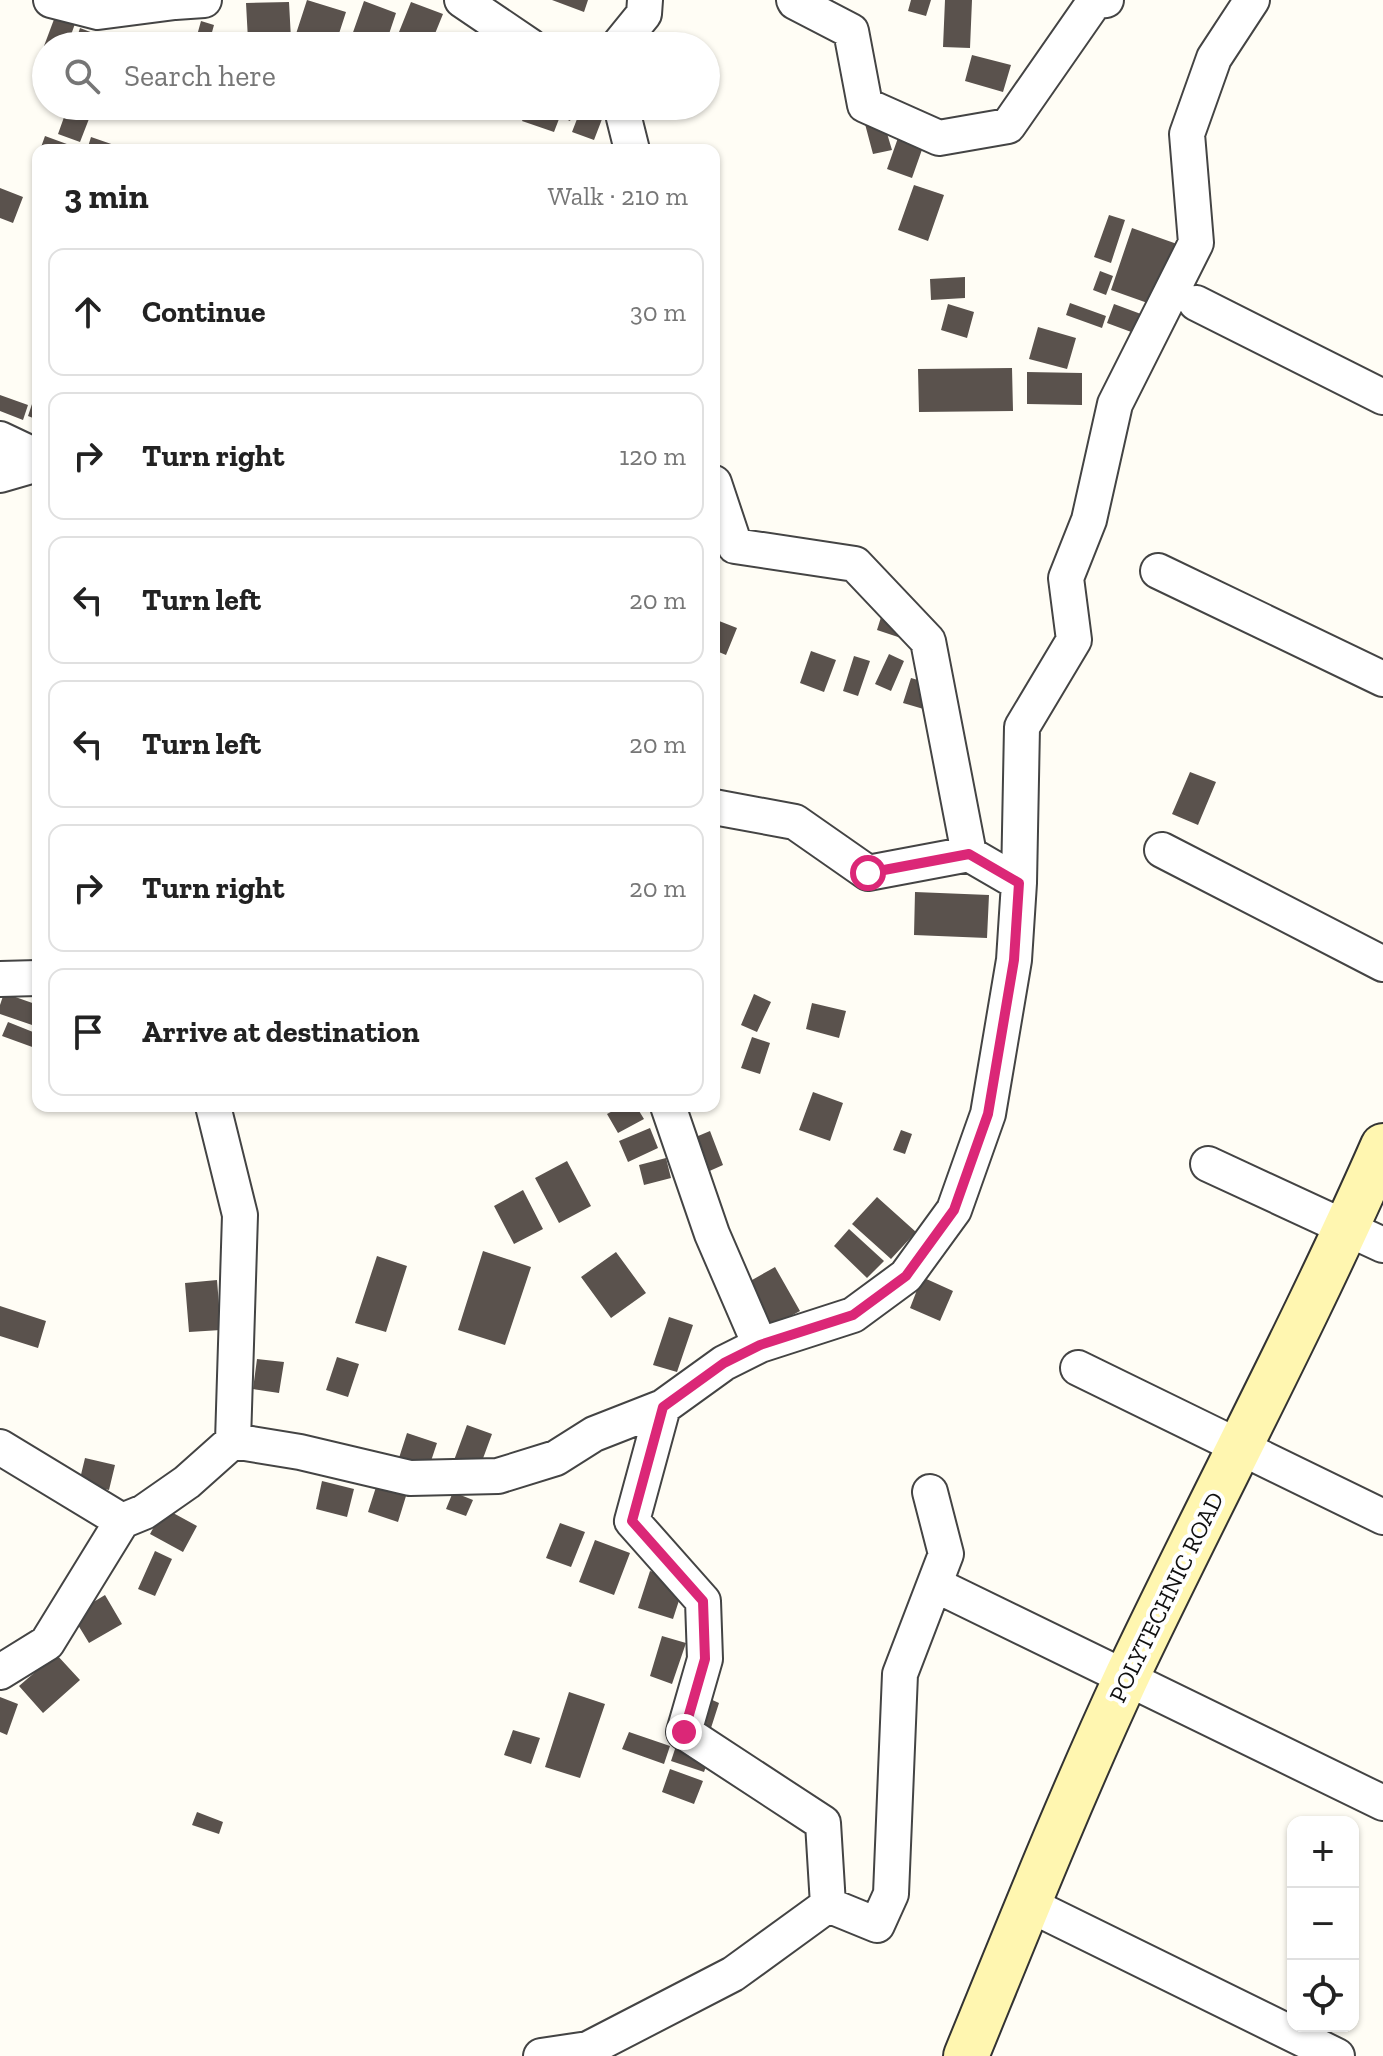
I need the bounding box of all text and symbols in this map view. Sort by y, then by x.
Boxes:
search box [32,32,720,120]
icon: search [60,54,104,98]
text: Search here [124,58,276,94]
text: 3 min [64,176,149,217]
text: Walk · 210 m [548,180,688,212]
icon: ahead [66,290,110,334]
text: Continue [142,294,266,330]
text: 30 m [630,296,686,328]
icon: right [66,434,110,478]
text: Turn right [142,438,284,474]
text: 120 m [619,440,686,472]
icon: left [66,578,110,622]
text: Turn left [142,582,261,618]
text: 20 m [629,584,686,616]
icon: left [66,722,110,766]
text: Turn left [142,726,261,762]
text: 20 m [629,728,686,760]
route start [850,855,886,891]
icon: right [66,866,110,910]
text: Turn right [142,870,284,906]
text: 20 m [629,872,686,904]
icon: arrive [66,1010,110,1054]
text: Arrive at destination [142,1014,419,1050]
street label: POLYTECHNIC ROAD [1103,1487,1229,1707]
route end [666,1714,702,1750]
map controls [1287,1816,1359,2032]
button: + [1287,1816,1359,1888]
button: − [1287,1888,1359,1960]
button: locate [1287,1960,1359,2032]

